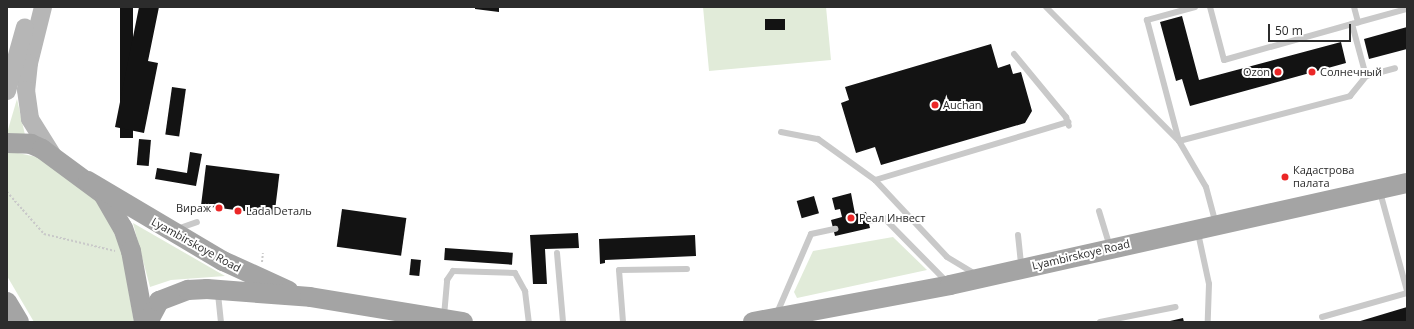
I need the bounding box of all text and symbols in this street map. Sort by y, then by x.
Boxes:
scale bar [1270,16,1353,42]
text: 50 m [1275,22,1303,39]
place label: Ozon [1243,65,1270,79]
place label: Солнечный [1320,65,1382,79]
marker: Ozon [1273,67,1283,77]
marker: Солнечный [1307,67,1317,77]
place label: Auchan [943,98,982,112]
marker: Auchan [930,100,940,110]
place label: Кадастрова палата [1293,164,1354,190]
marker: Кадастрова палата [1280,172,1290,182]
place label: Вираж [176,201,211,215]
marker: Вираж [214,203,224,213]
place label: Lada Dеталь [246,204,312,218]
marker: Lada Dеталь [233,206,243,216]
place label: Реал Инвест [859,211,925,225]
marker: Реал Инвест [846,213,856,223]
street label: Lyambirskoye Road [149,215,243,275]
street label: Lyambirskoye Road [1031,237,1131,273]

